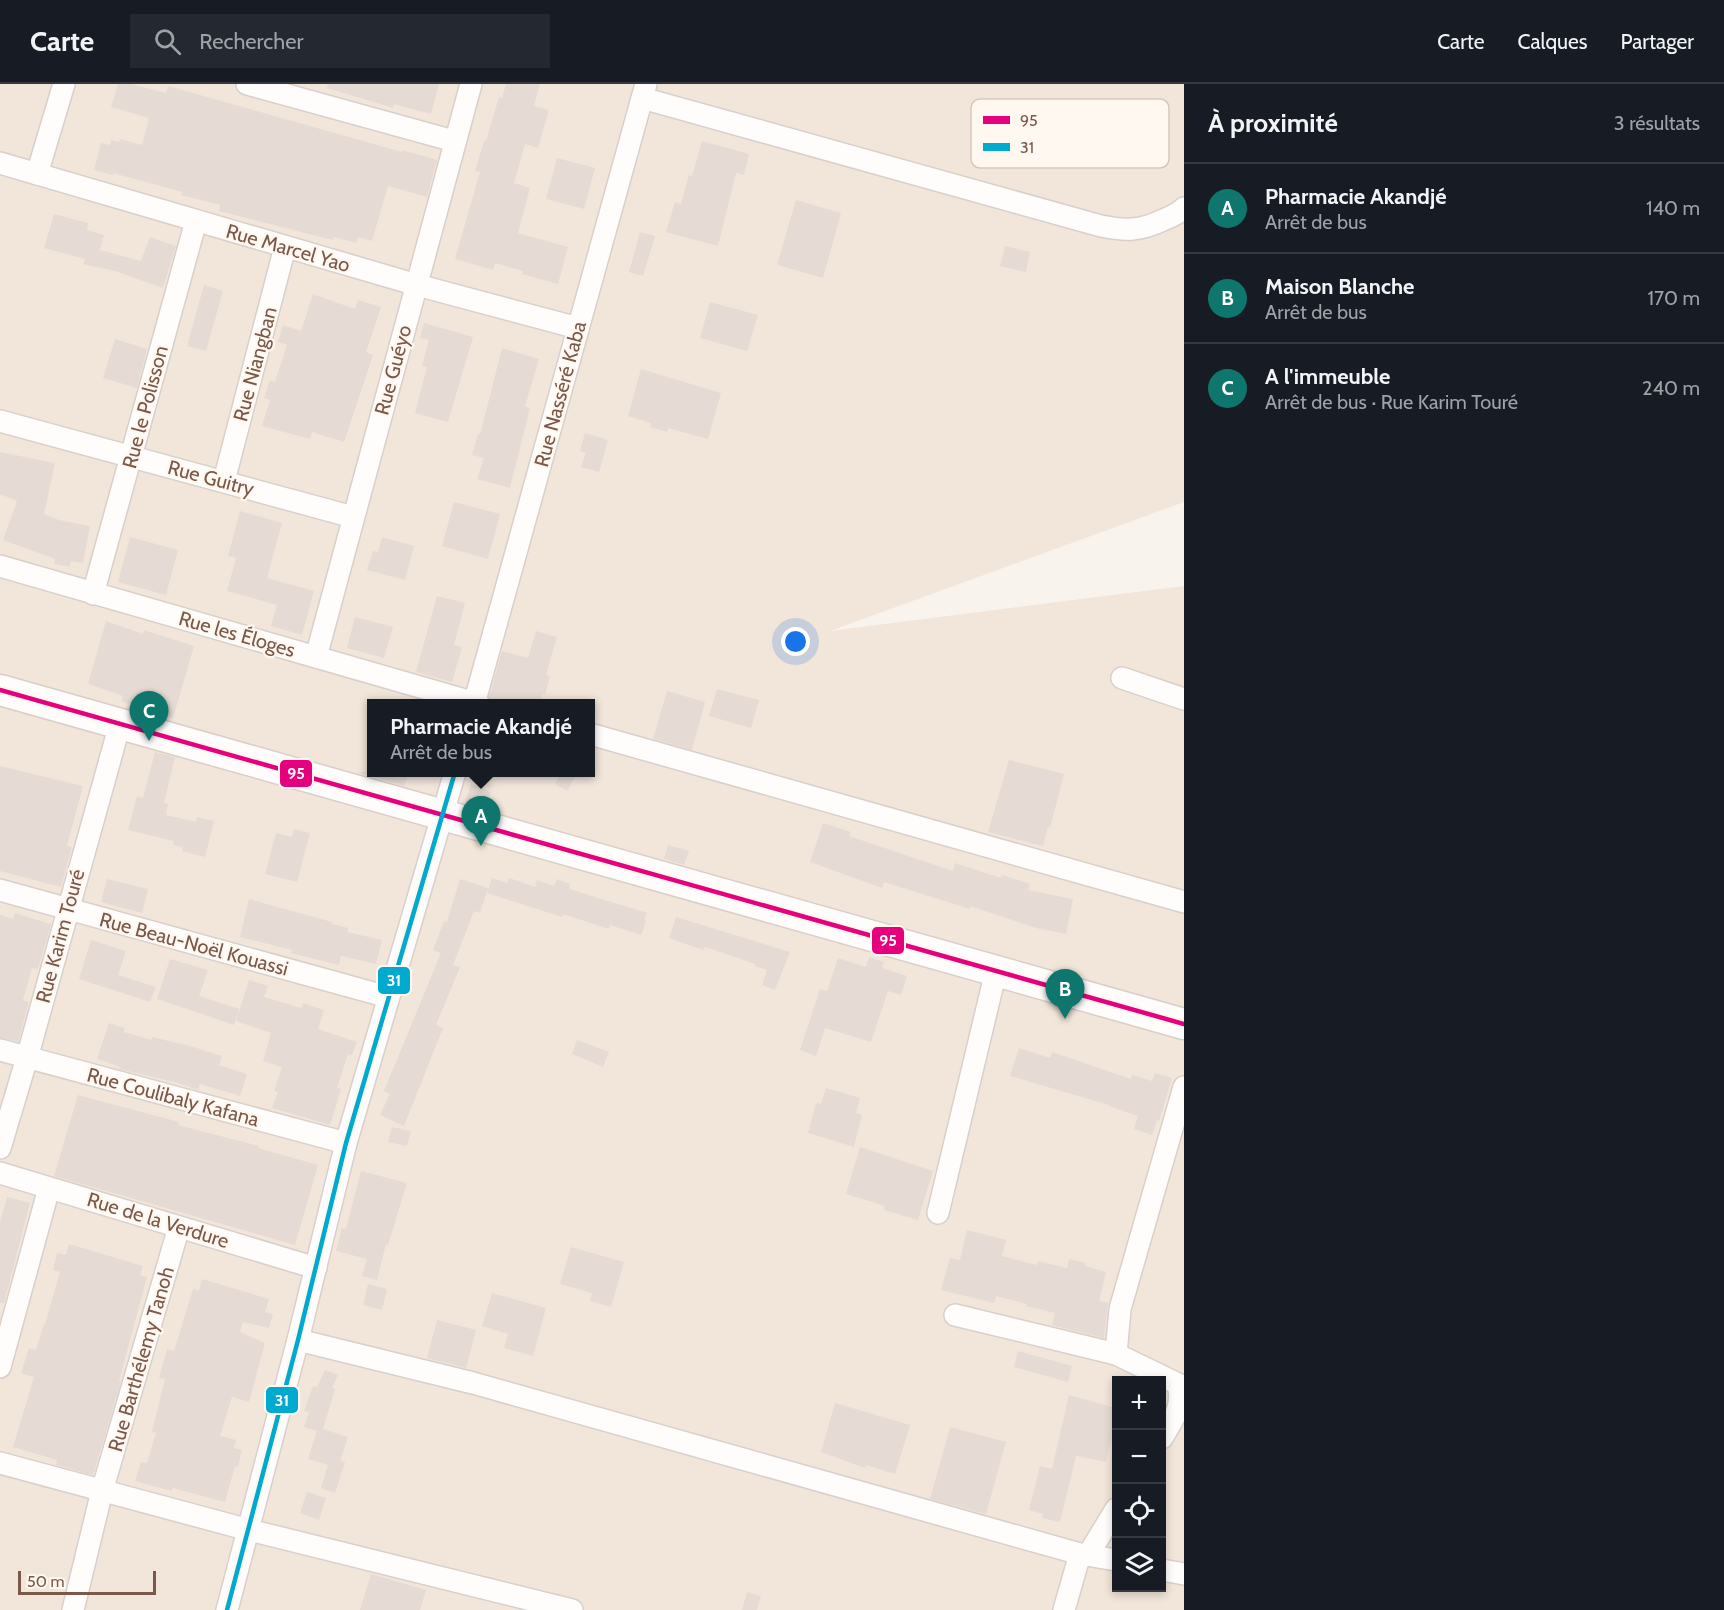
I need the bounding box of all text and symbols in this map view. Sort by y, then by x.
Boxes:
search box [130,14,550,68]
text: Carte [30,24,94,58]
icon: search [151,25,184,58]
text: Rechercher [199,28,303,55]
text: Carte [1437,29,1485,54]
text: Calques [1518,29,1588,54]
text: Partager [1621,29,1694,54]
legend [971,99,1169,168]
text: À proximité [1208,107,1338,139]
text: 95 [1020,111,1038,130]
text: 3 résultats [1614,111,1700,135]
text: 31 [1020,138,1034,157]
text: Pharmacie Akandjé [1265,183,1447,210]
text: A [1221,196,1234,220]
text: 140 m [1646,196,1700,220]
text: Arrêt de bus [1265,210,1367,234]
street label: Rue Marcel Yao [223,219,353,277]
text: Maison Blanche [1265,273,1414,300]
text: B [1221,286,1234,310]
text: 170 m [1648,286,1700,310]
text: Arrêt de bus [1265,300,1367,324]
street label: Rue Niangban [228,304,282,424]
street label: Rue Nasséré Kaba [529,318,591,469]
street label: Rue Guéyo [370,323,416,417]
street label: Rue le Polisson [117,343,173,471]
text: A l'immeuble [1265,363,1390,390]
text: C [1221,376,1234,400]
text: 240 m [1642,376,1700,400]
text: Arrêt de bus · Rue Karim Touré [1265,390,1518,414]
street label: Rue Guitry [165,455,257,501]
street label: Rue les Éloges [176,606,298,662]
your location [781,627,810,656]
pin: C [130,692,168,741]
popup [367,699,595,777]
text: Pharmacie Akandjé [390,713,572,740]
text: Arrêt de bus [390,740,492,764]
line badge: 95 [279,759,313,788]
text: 95 [287,764,305,783]
pin: A [462,796,500,846]
street label: Rue Karim Touré [31,867,89,1005]
street label: Rue Beau-Noël Kouassi [97,907,291,981]
line badge: 95 [871,926,905,955]
text: 95 [879,931,897,950]
line badge: 31 [377,966,411,995]
pin: B [1046,970,1084,1019]
text: 31 [387,971,401,990]
street label: Rue Coulibaly Kafana [84,1062,262,1132]
street label: Rue de la Verdure [84,1187,232,1253]
street label: Rue Barthélemy Tanoh [103,1264,179,1454]
map controls [1112,1376,1166,1592]
button: + [1112,1376,1166,1430]
line badge: 31 [265,1386,299,1414]
text: 31 [275,1391,289,1410]
button: − [1112,1430,1166,1484]
button: locate [1112,1484,1166,1538]
button: layers [1112,1538,1166,1592]
scale bar [18,1568,156,1596]
text: 50 m [27,1572,64,1591]

